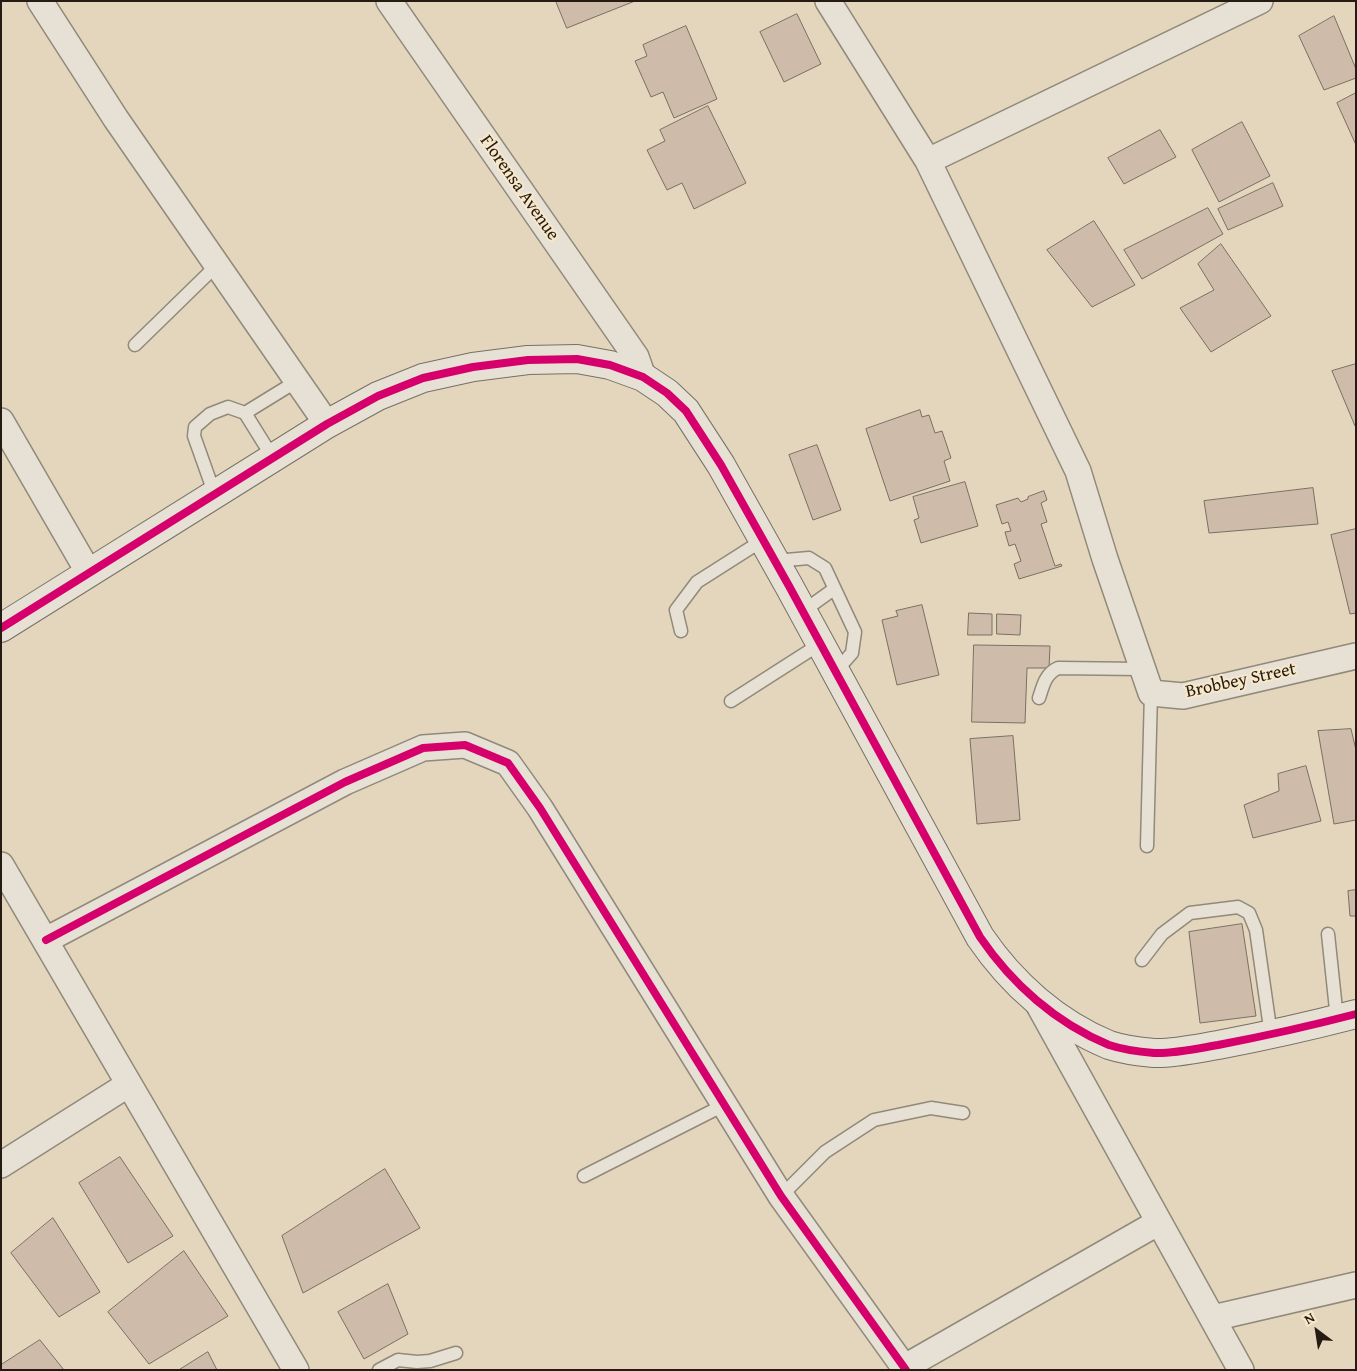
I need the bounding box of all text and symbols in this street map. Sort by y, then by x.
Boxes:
street label: Florensa Avenue [475,131,563,245]
street label: Brobbey Street [1184,659,1298,703]
north arrow [1292,1306,1342,1356]
text: N [1300,1307,1318,1329]

